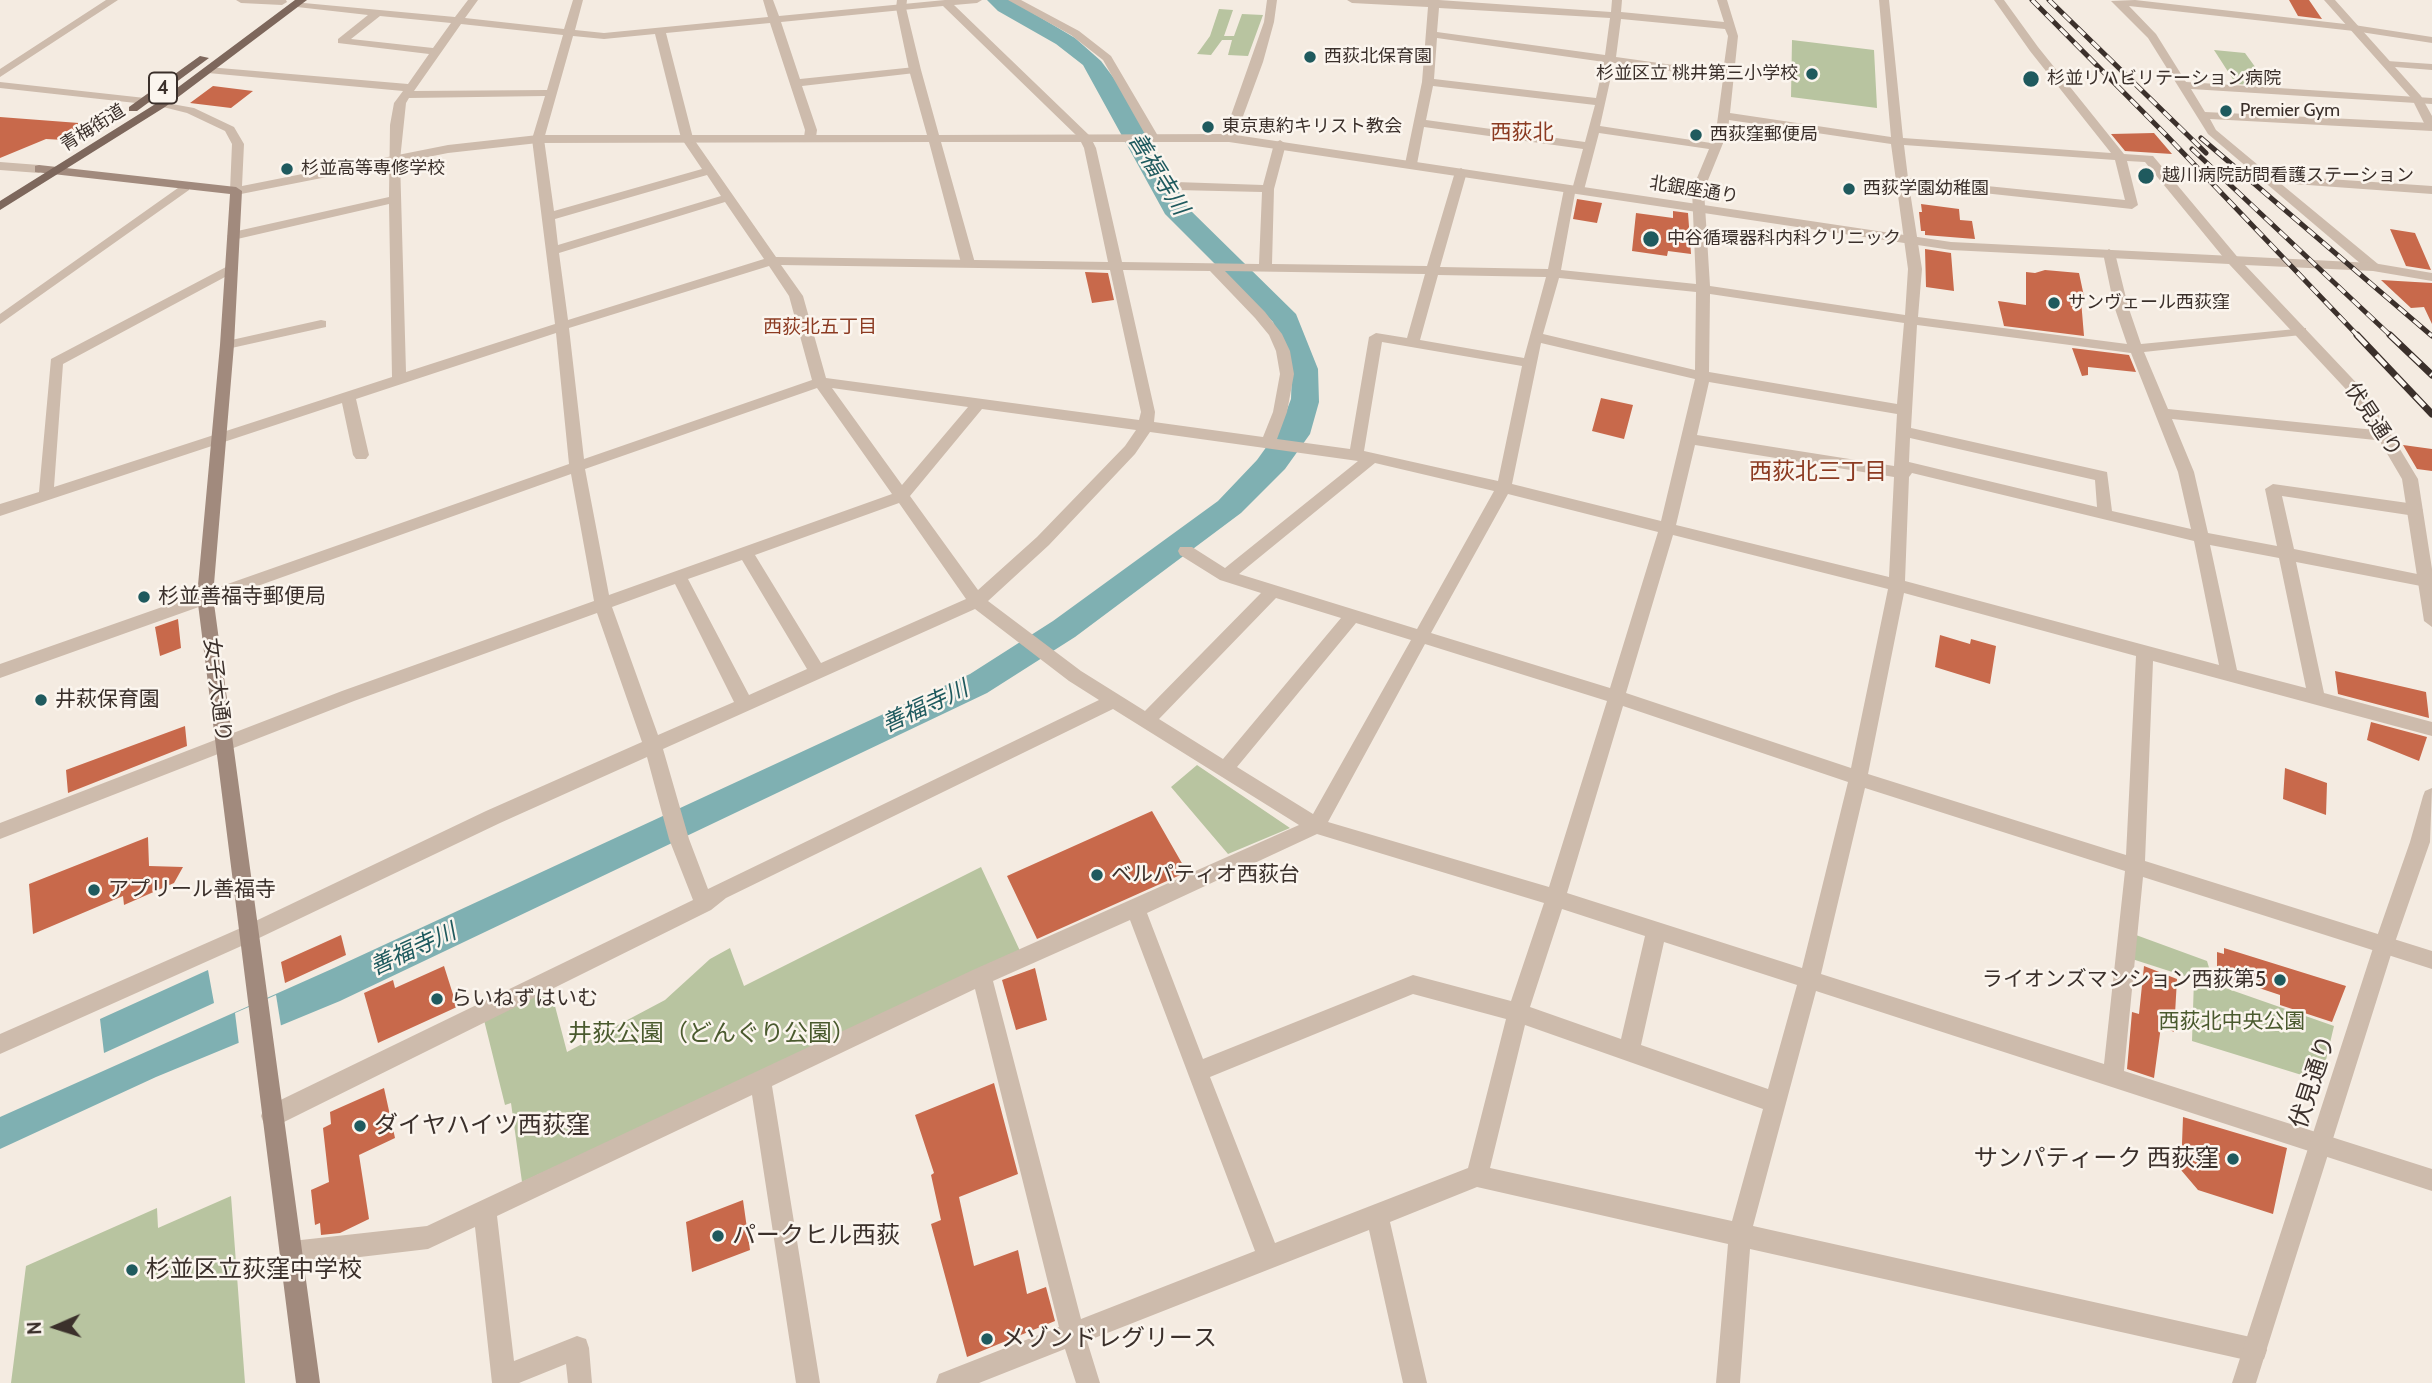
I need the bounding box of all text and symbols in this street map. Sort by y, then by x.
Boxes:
place label: 西荻北保育園 [1324,46,1432,68]
marker: 西荻北保育園 [1302,49,1318,65]
place label: 杉並区立 桃井第三小学校 [1596,63,1798,85]
marker: 杉並区立 桃井第三小学校 [1804,66,1820,82]
place label: 杉並リハビリテーション病院 [2047,68,2281,90]
marker: 杉並リハビリテーション病院 [2021,69,2041,89]
road number: 4 [149,72,177,104]
street label: 青梅街道 [57,100,129,156]
place label: Premier Gym [2240,100,2340,122]
marker: Premier Gym [2218,103,2234,119]
place label: 東京恵約キリスト教会 [1222,116,1402,138]
marker: 東京恵約キリスト教会 [1200,119,1216,135]
district label: 西荻北 [1491,120,1553,146]
place label: 西荻窪郵便局 [1710,124,1818,146]
marker: 西荻窪郵便局 [1688,127,1704,143]
water label: 善福寺川 [1122,128,1194,220]
place label: 杉並高等専修学校 [301,158,445,180]
marker: 杉並高等専修学校 [279,161,295,177]
place label: 越川病院訪問看護ステーション [2162,165,2414,187]
marker: 越川病院訪問看護ステーション [2136,166,2156,186]
street label: 北銀座通り [1648,172,1740,208]
place label: 西荻学園幼稚園 [1863,178,1989,200]
marker: 西荻学園幼稚園 [1841,181,1857,197]
place label: 中谷循環器科内科クリニック [1667,228,1901,250]
marker: 中谷循環器科内科クリニック [1641,229,1661,249]
place label: サンヴェール西荻窪 [2068,292,2230,314]
marker: サンヴェール西荻窪 [2046,295,2062,311]
district label: 西荻北五丁目 [763,316,877,338]
street label: 伏見通り [2339,378,2407,462]
district label: 西荻北三丁目 [1749,458,1887,486]
place label: 杉並善福寺郵便局 [158,584,326,610]
marker: 杉並善福寺郵便局 [136,589,152,605]
street label: 女子大通り [198,636,236,744]
water label: 善福寺川 [877,675,973,739]
place label: 井萩保育園 [55,687,160,713]
marker: 井萩保育園 [33,692,49,708]
place label: ベルパティオ西荻台 [1111,862,1300,888]
marker: ベルパティオ西荻台 [1089,867,1105,883]
place label: アプリール善福寺 [108,877,276,903]
marker: アプリール善福寺 [86,882,102,898]
water label: 善福寺川 [365,918,461,982]
place label: ライオンズマンション西荻第5 [1982,967,2266,993]
marker: ライオンズマンション西荻第5 [2272,972,2288,988]
place label: らいねずはいむ [451,986,598,1012]
marker: らいねずはいむ [429,991,445,1007]
park label: 西荻北中央公園 [2159,1009,2305,1035]
park label: 井荻公園（どんぐり公園） [568,1020,856,1048]
street label: 伏見通り [2284,1032,2342,1132]
place label: ダイヤハイツ西荻窪 [374,1112,590,1140]
marker: ダイヤハイツ西荻窪 [352,1118,368,1134]
place label: サンパティーク 西荻窪 [1974,1145,2219,1173]
marker: サンパティーク 西荻窪 [2225,1151,2241,1167]
place label: パークヒル西荻 [732,1222,900,1250]
marker: パークヒル西荻 [710,1228,726,1244]
place label: 杉並区立荻窪中学校 [146,1256,362,1284]
marker: 杉並区立荻窪中学校 [124,1262,140,1278]
north arrow [21,1292,91,1362]
text: N [23,1321,46,1335]
place label: メゾンドレグリース [1001,1325,1217,1353]
marker: メゾンドレグリース [979,1331,995,1347]

